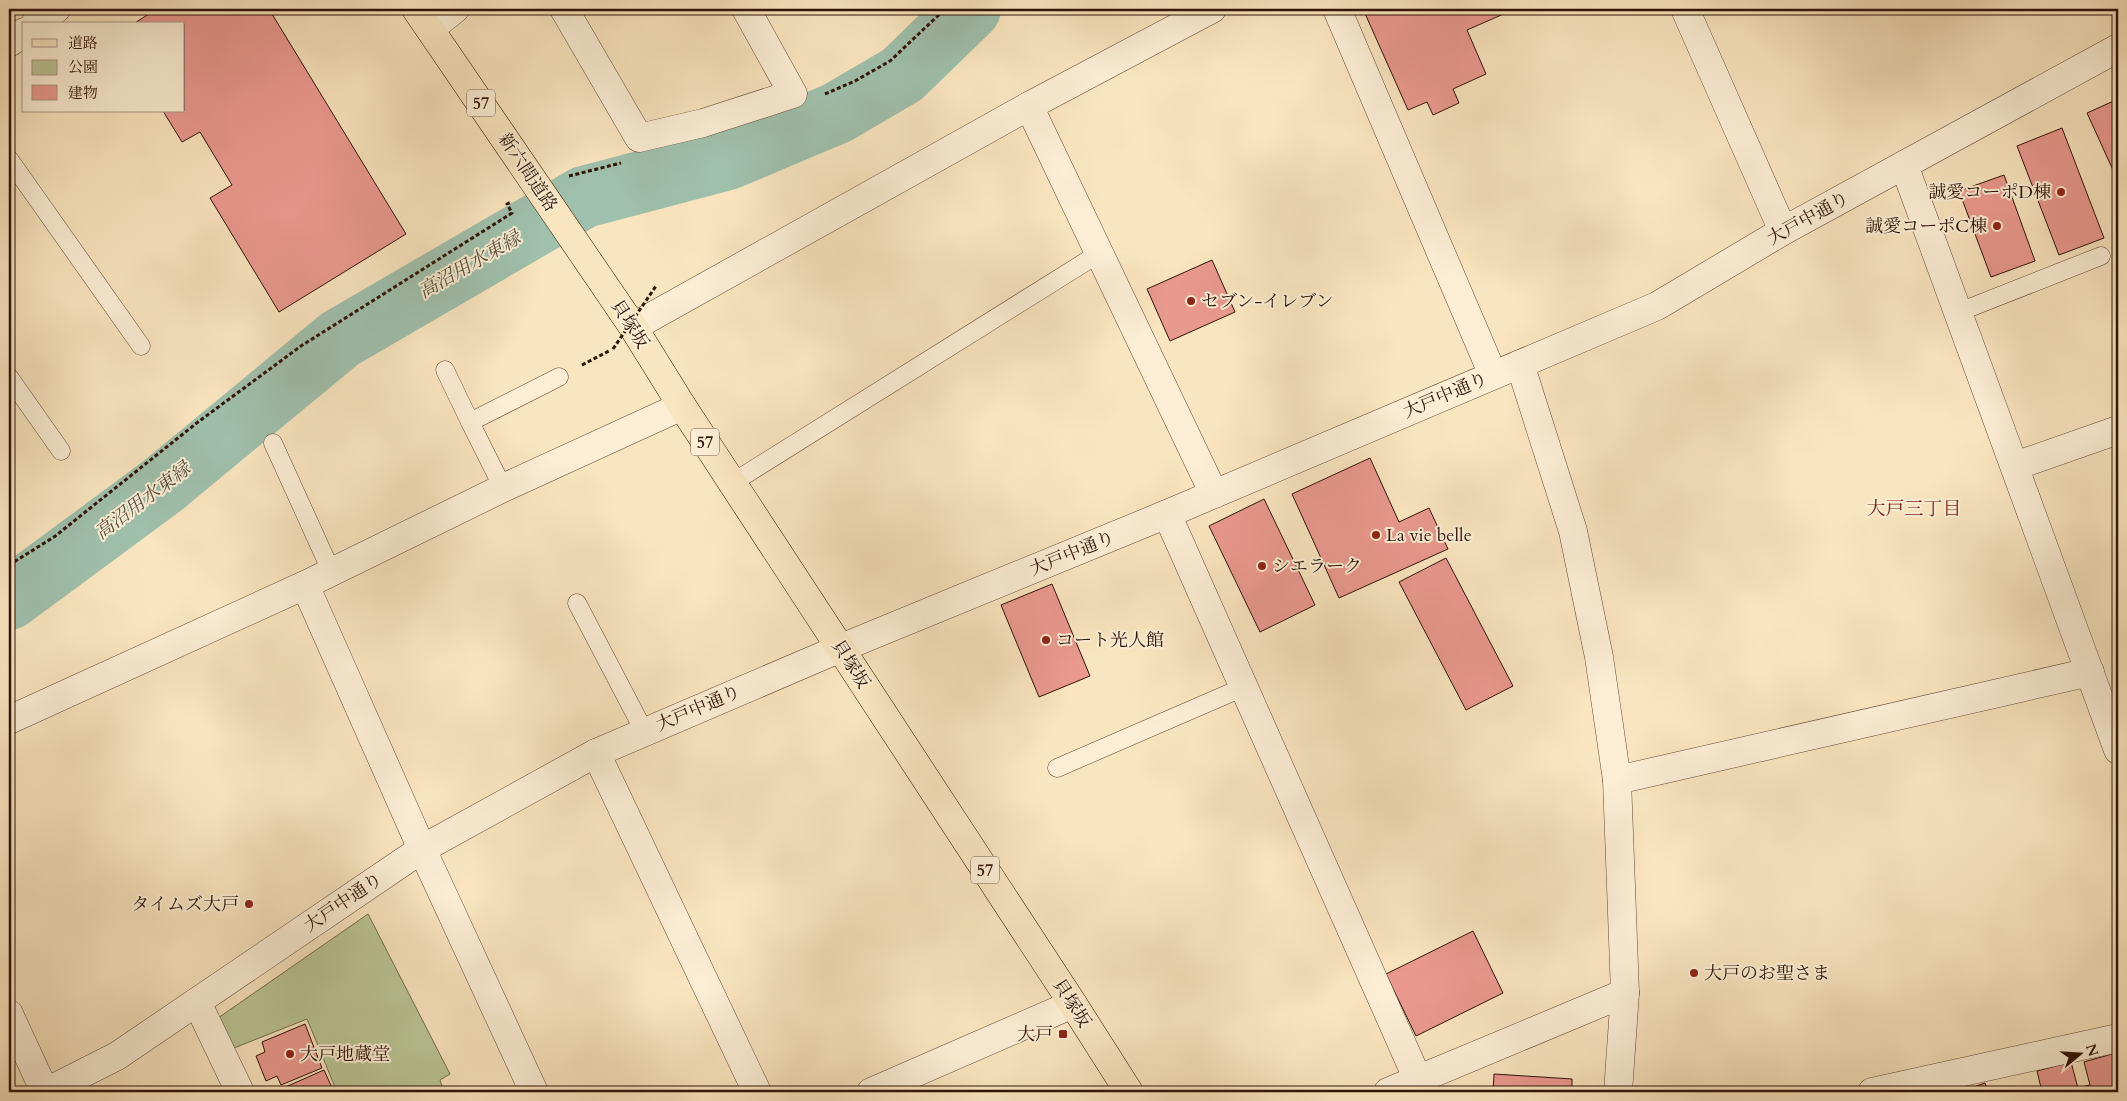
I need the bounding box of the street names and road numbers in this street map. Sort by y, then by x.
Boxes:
road number: 57 [467,90,495,116]
street label: 新六間道路 [492,128,563,217]
street label: 大戸中通り [1763,186,1854,251]
street label: 貝塚坂 [604,295,655,354]
street label: 大戸中通り [1399,366,1492,425]
road number: 57 [691,428,719,456]
street label: 大戸中通り [1026,525,1119,582]
street label: 貝塚坂 [825,635,876,694]
street label: 大戸中通り [652,679,745,738]
road number: 57 [971,856,999,884]
street label: 大戸中通り [299,867,388,938]
street label: 貝塚坂 [1046,974,1097,1033]

